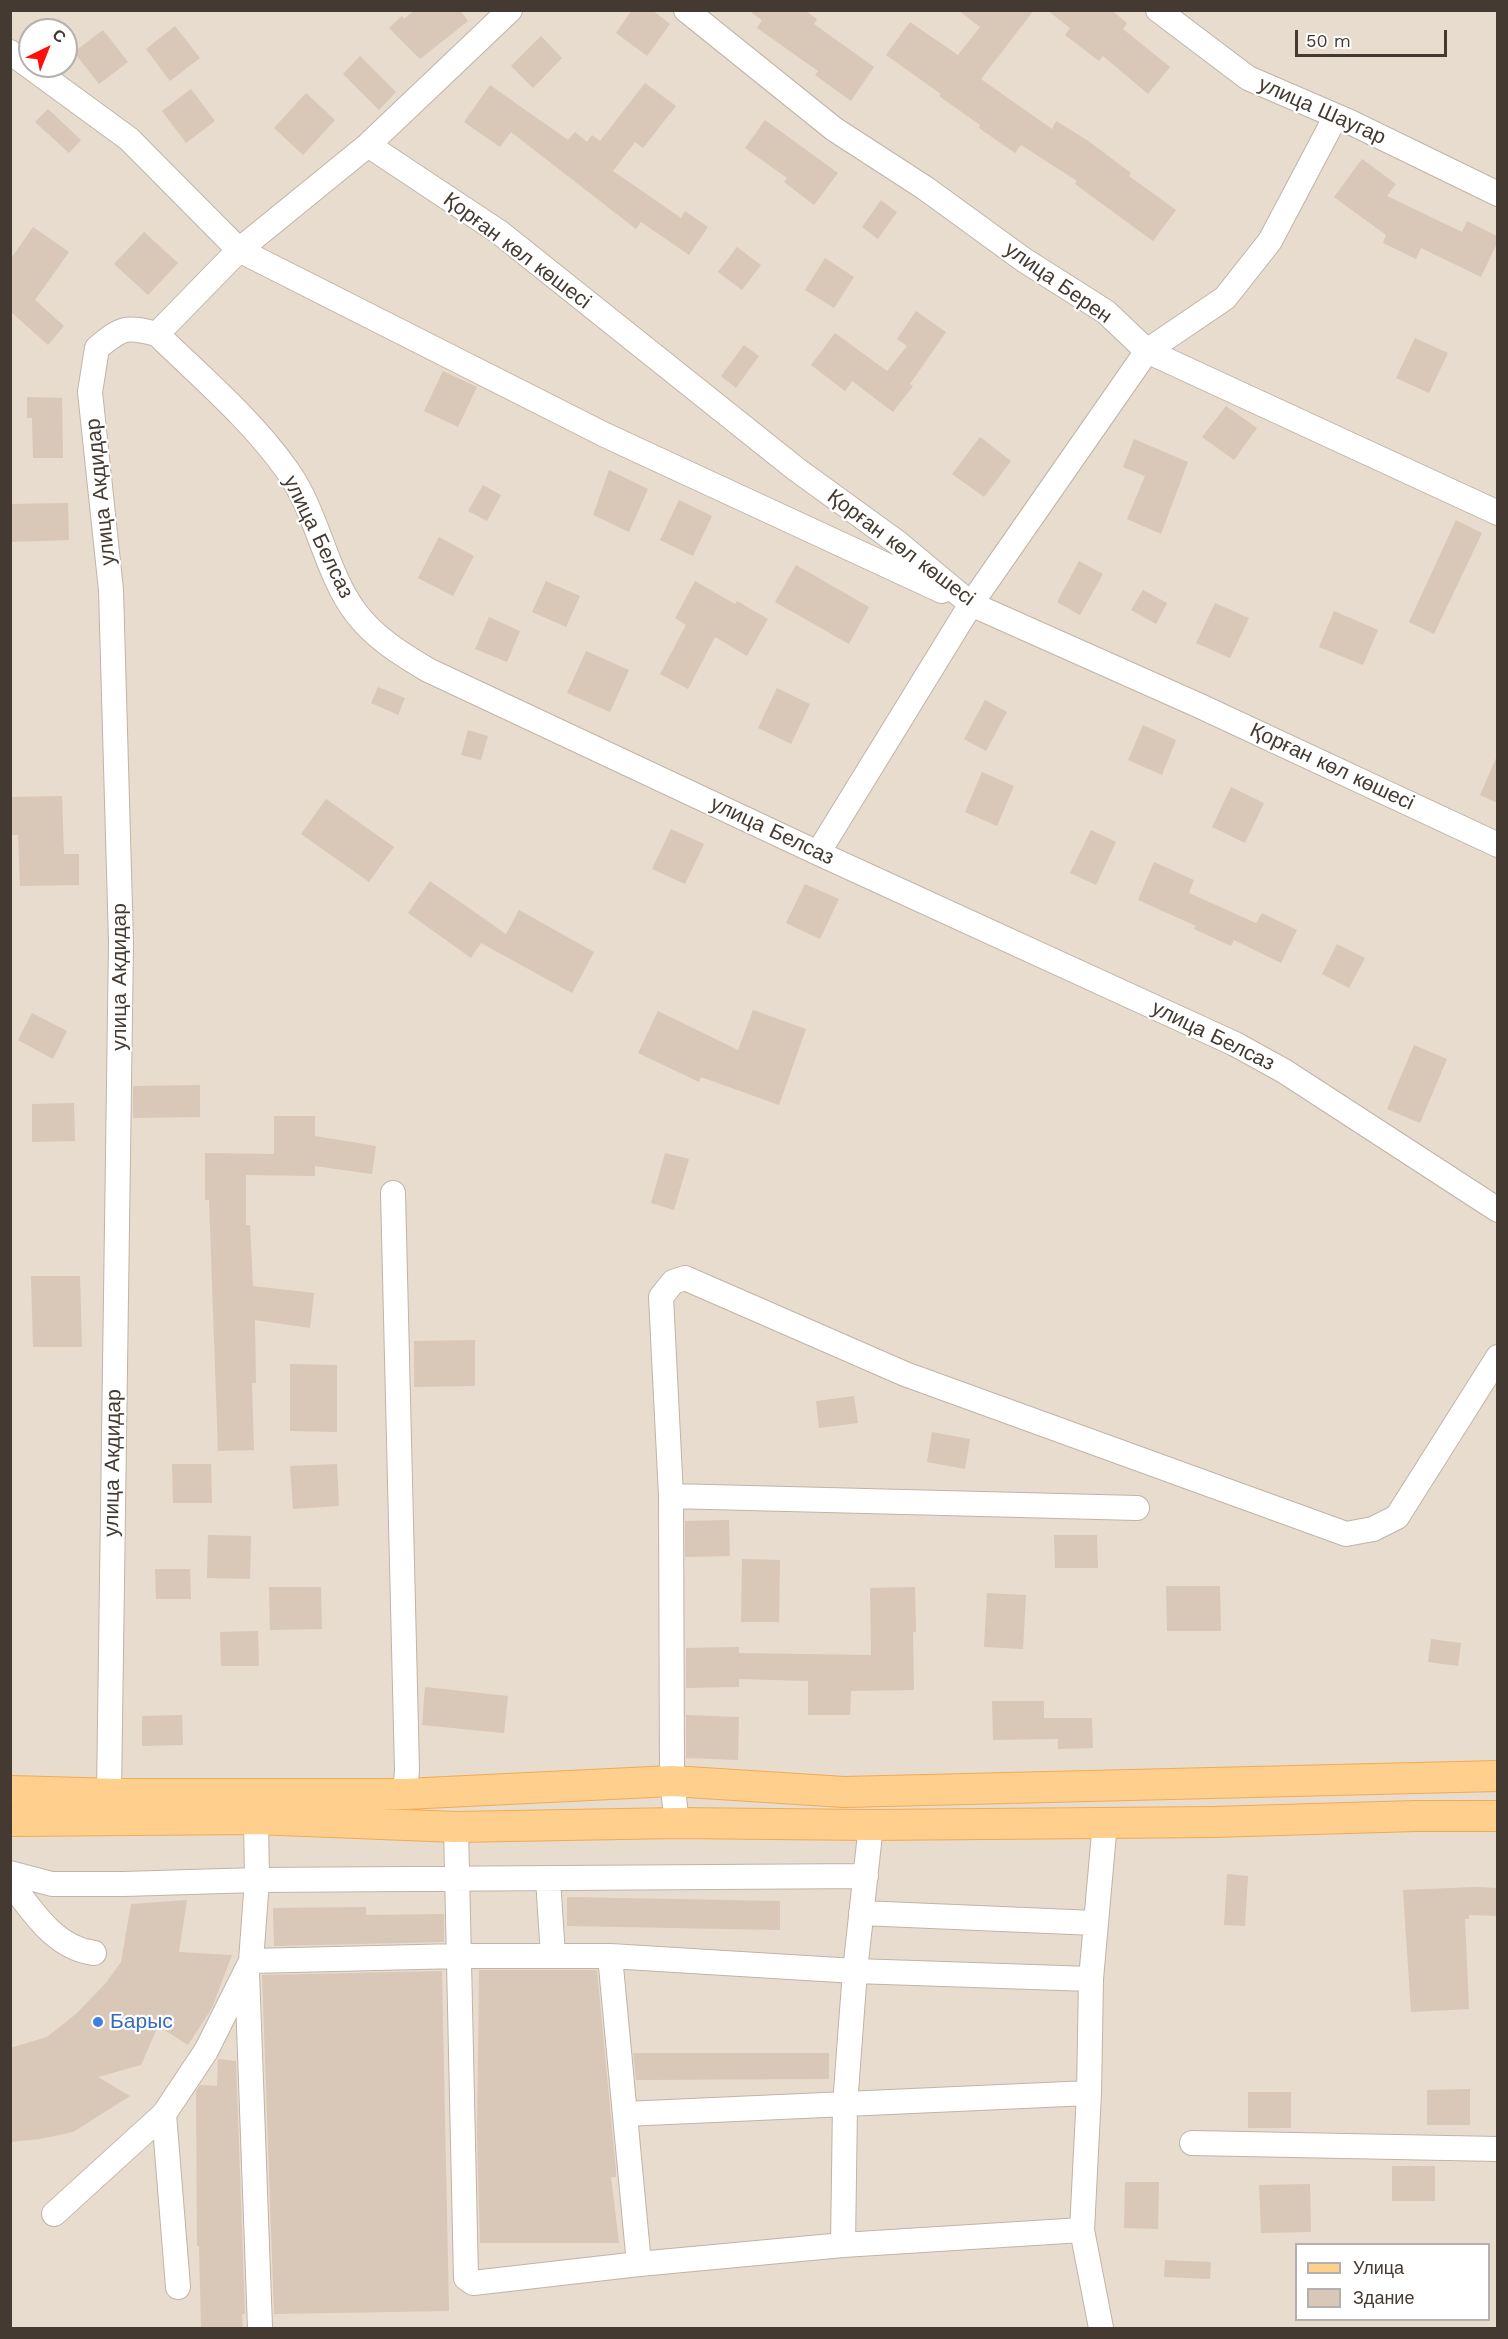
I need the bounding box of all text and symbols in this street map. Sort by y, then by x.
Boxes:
north arrow [18,18,78,78]
scale bar [1298,18,1450,56]
text: С [49,25,70,47]
text: 50 m [1306,30,1351,51]
street label: улица Шаугар [1254,72,1390,150]
street label: Қорған көл көшесі [438,187,596,315]
street label: улица Берен [999,237,1117,329]
street label: улица Акдидар [81,417,121,567]
street label: улица Белсаз [277,471,359,603]
street label: Қорған көл көшесі [822,484,980,612]
street label: Қорған көл көшесі [1246,718,1418,816]
street label: улица Белсаз [706,791,838,871]
street label: улица Акдидар [107,903,133,1051]
street label: улица Белсаз [1147,995,1279,1077]
street label: улица Акдидар [99,1389,127,1537]
place label: Барыс [110,2009,173,2035]
marker: Барыс [91,2015,105,2029]
legend [1295,2243,1490,2321]
text: Улица [1353,2257,1404,2278]
text: Здание [1353,2287,1414,2308]

